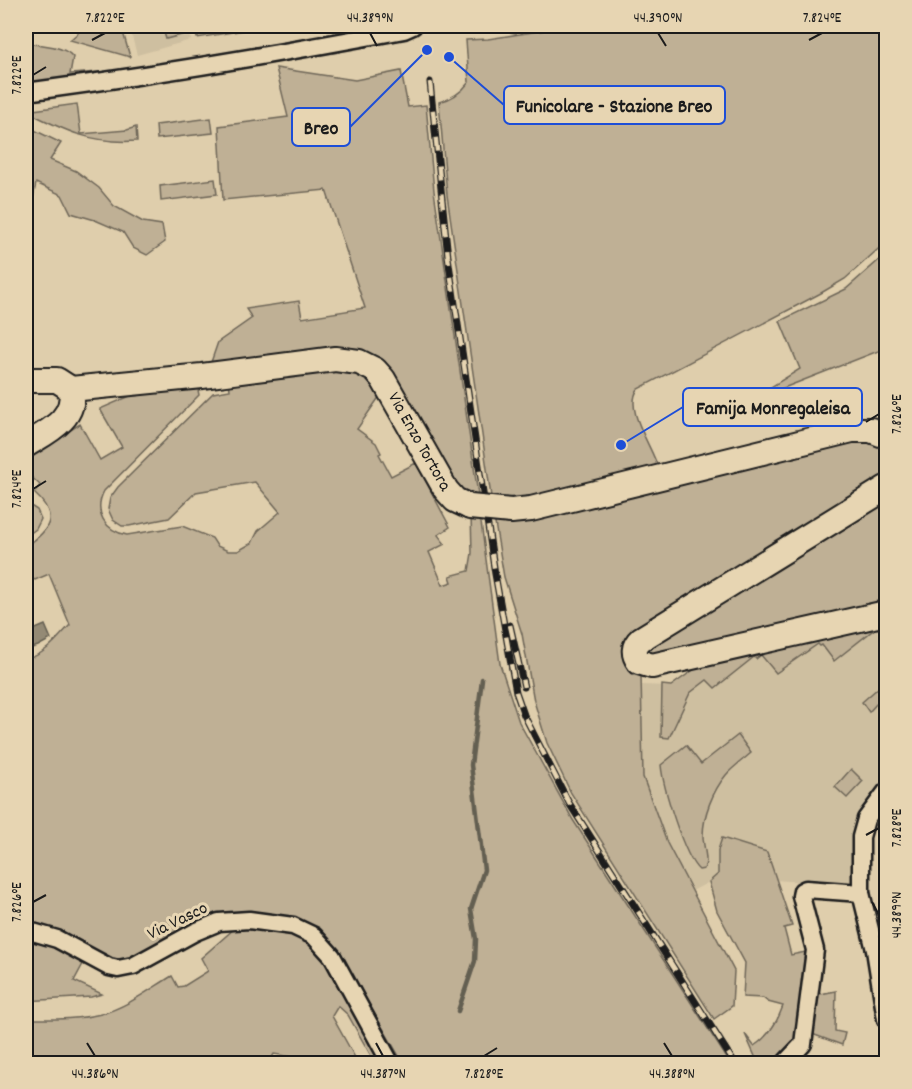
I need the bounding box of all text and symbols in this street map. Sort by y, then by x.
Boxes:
text: 7.822°E [86,8,125,30]
text: 44.389°N [347,8,393,30]
text: 44.390°N [634,8,682,30]
text: 7.824°E [803,8,842,30]
text: 7.822°E [7,55,29,95]
callout: Funicolare - Stazione Breo [504,86,725,124]
text: Funicolare - Stazione Breo [516,94,712,122]
callout: Breo [292,108,350,146]
text: Breo [304,116,338,144]
street label: Via Enzo Tortora [381,388,457,497]
callout: Famija Monregaleisa [683,388,862,426]
text: 7.826°E [887,394,909,434]
text: Famija Monregaleisa [696,396,851,424]
text: 7.824°E [7,469,29,508]
text: 7.828°E [887,809,909,847]
text: 7.826°E [7,882,29,922]
text: 44.389°N [887,892,909,938]
street label: Via Vasco [144,897,212,947]
text: 44.386°N [71,1064,119,1086]
text: 44.387°N [360,1064,406,1086]
text: 7.828°E [465,1064,503,1086]
text: 44.388°N [649,1064,695,1086]

